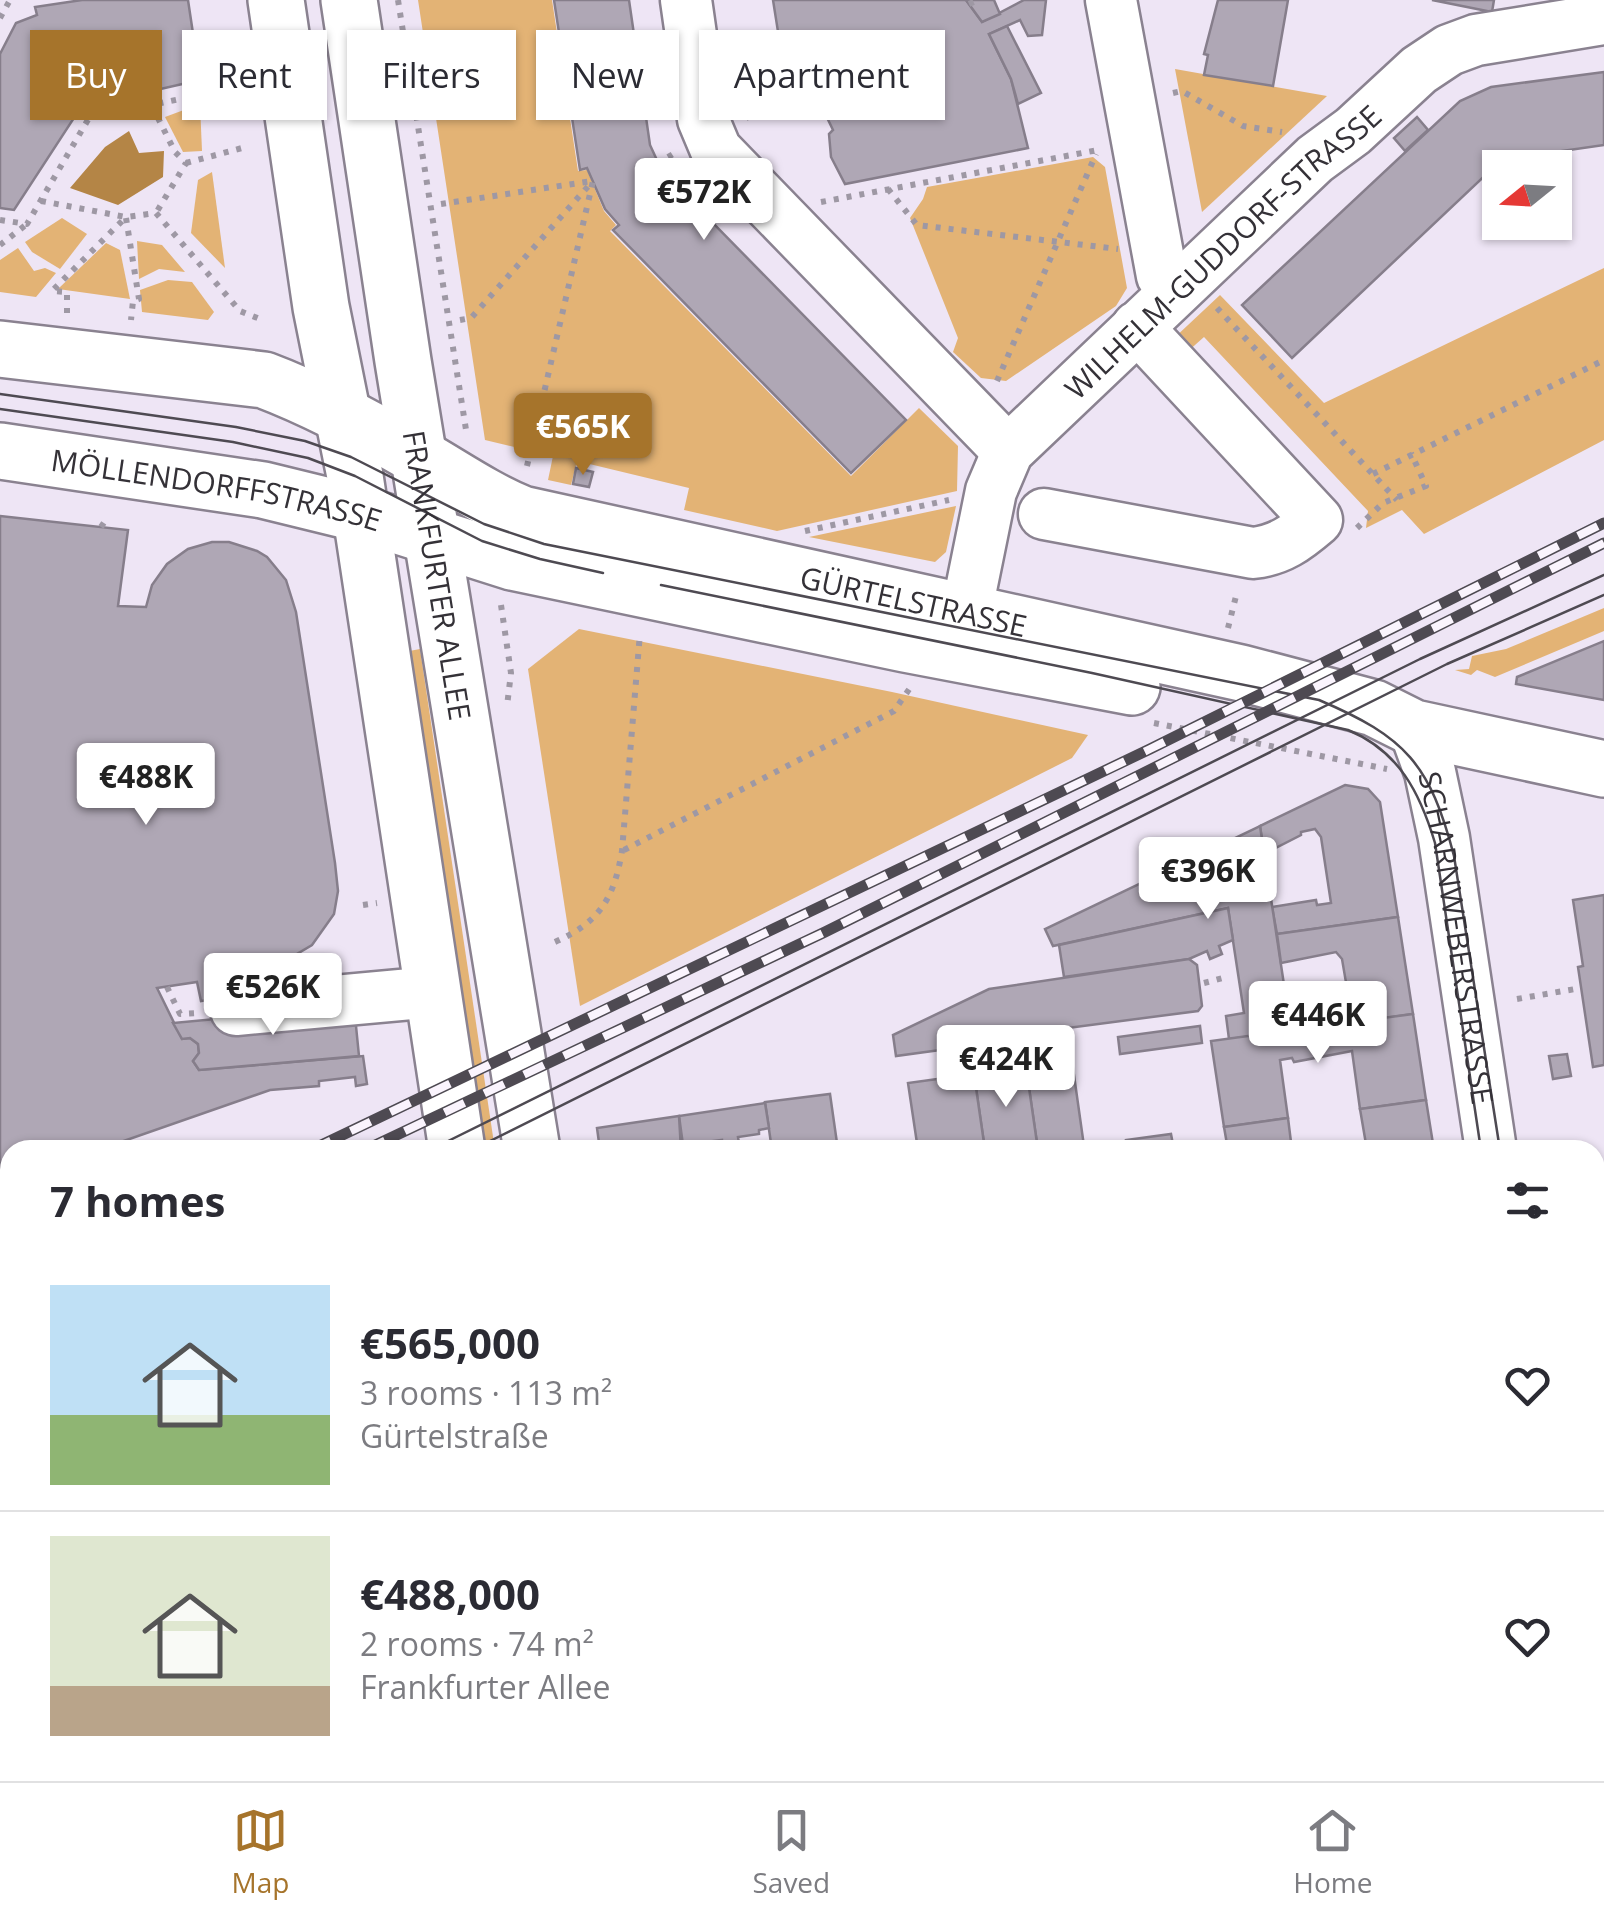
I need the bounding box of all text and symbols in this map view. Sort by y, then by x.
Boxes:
chip: Buy [30,30,162,120]
chip: Rent [182,30,327,120]
chip: Filters [347,30,516,120]
chip: New [536,30,679,120]
chip: Apartment [699,30,945,120]
street label: WILHELM-GUDDORF-STRASSE [1055,95,1389,408]
north arrow [1482,150,1572,240]
map controls [1482,150,1572,240]
pin: €572K [634,158,774,243]
text: €572K [657,169,751,212]
pin: €565K [513,393,653,478]
text: €565K [536,404,630,447]
street label: FRANKFURTER ALLEE [394,427,482,723]
street label: MÖLLENDORFFSTRASSE [49,438,387,540]
street label: GÜRTELSTRASSE [796,556,1031,646]
pin: €488K [76,743,216,828]
text: €488K [99,754,193,797]
street label: SCHARNWEBERSTRASSE [1410,768,1504,1107]
pin: €396K [1138,837,1278,922]
text: €396K [1161,848,1255,891]
pin: €526K [203,953,343,1038]
text: €526K [226,964,320,1007]
pin: €446K [1248,981,1388,1066]
text: €446K [1271,992,1365,1035]
pin: €424K [936,1025,1076,1110]
text: €424K [959,1036,1053,1079]
text: 7 homes [50,1172,225,1229]
icon: filters [1500,1173,1555,1228]
text: €565,000 [360,1314,540,1371]
icon: home [130,1325,250,1445]
icon: heart [1500,1358,1555,1413]
text: 3 rooms · 113 m² [360,1371,612,1414]
text: Gürtelstraße [360,1414,549,1457]
text: €488,000 [360,1565,540,1622]
icon: home [130,1576,250,1696]
icon: heart [1500,1609,1555,1664]
text: 2 rooms · 74 m² [360,1622,594,1665]
text: Frankfurter Allee [360,1665,610,1708]
tab: Map [232,1803,289,1901]
tab: Saved [752,1803,830,1901]
tab: Home [1293,1803,1372,1901]

